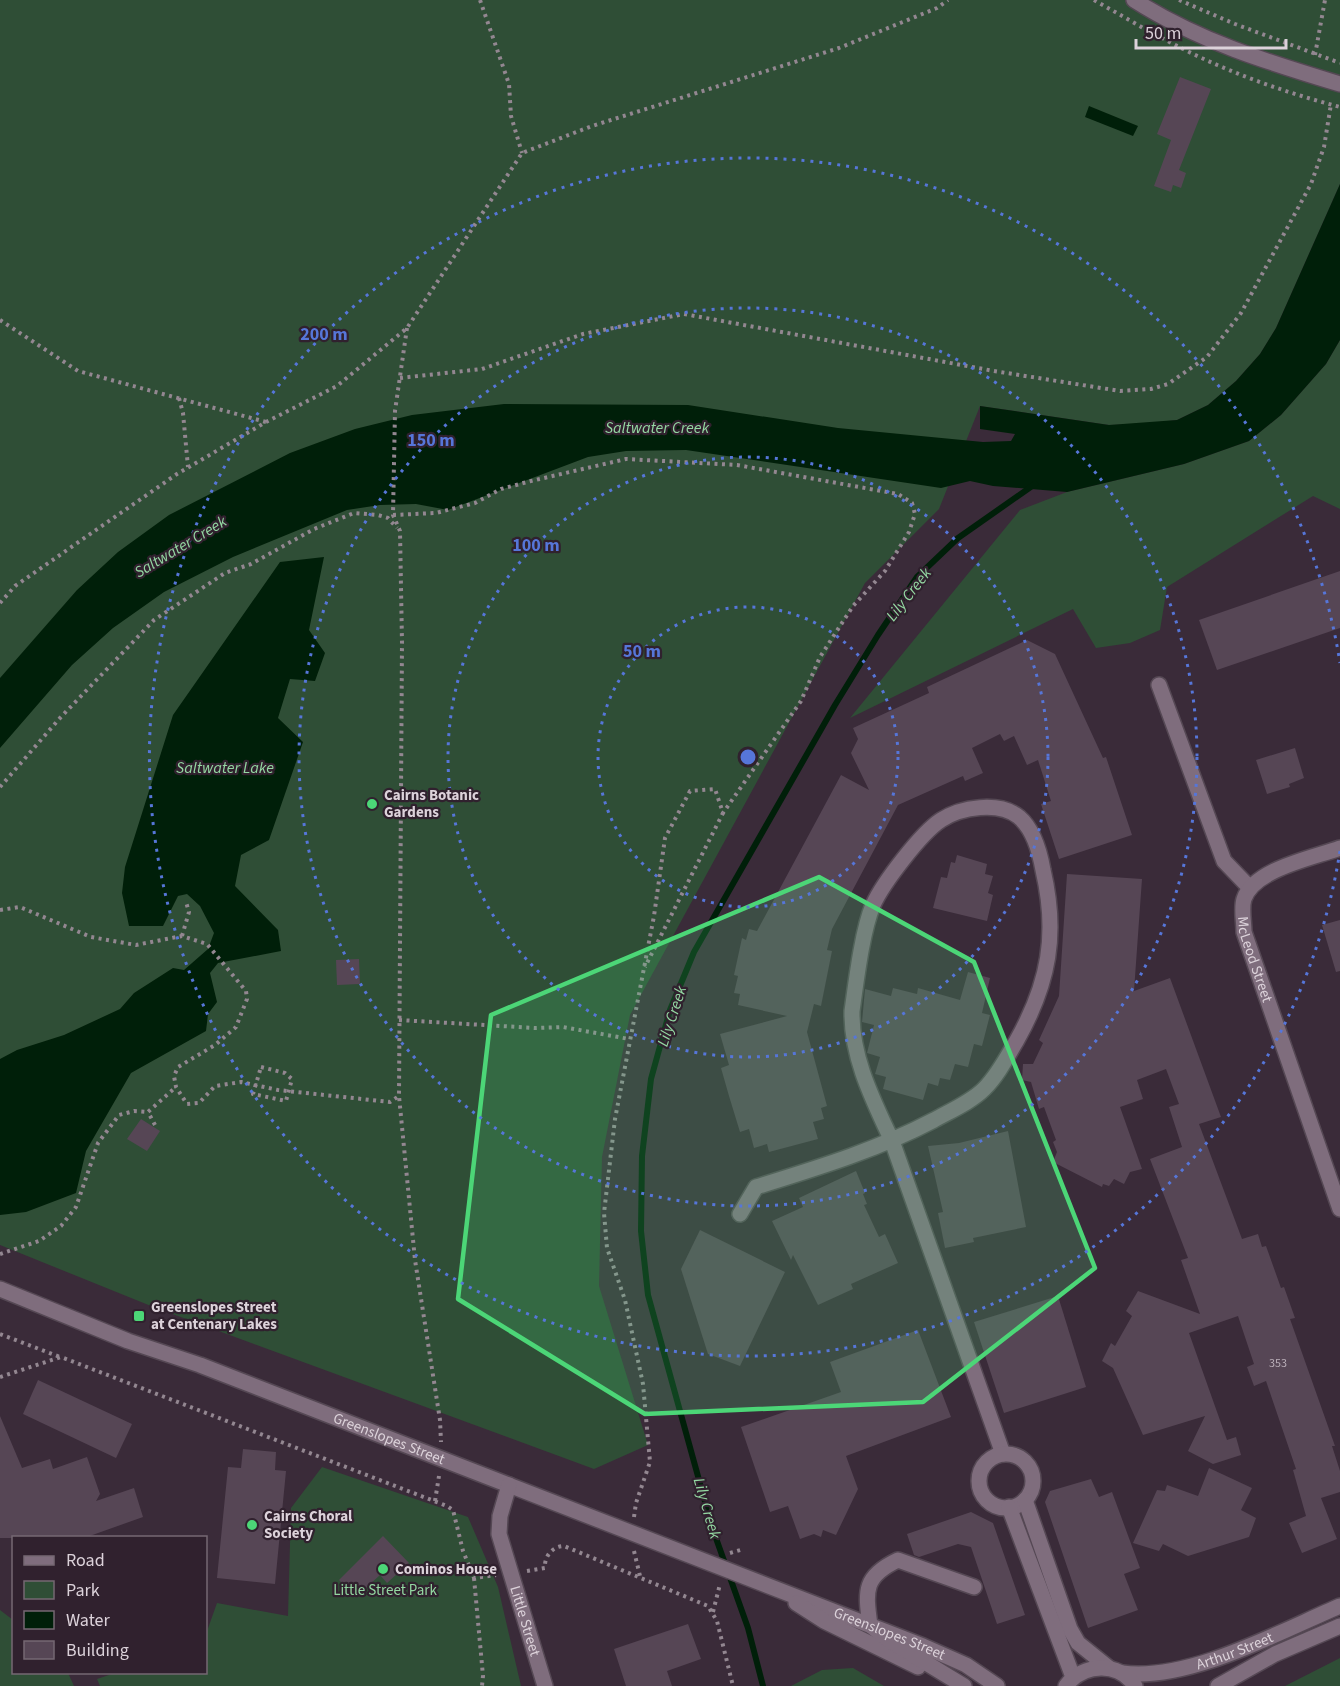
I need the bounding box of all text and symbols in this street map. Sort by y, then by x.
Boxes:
scale bar [1136,12,1286,50]
text: 50 m [1145,21,1181,46]
text: 200 m [300,322,348,347]
water label: Saltwater Creek [605,417,709,439]
text: 150 m [407,428,455,453]
water label: Saltwater Creek [130,510,231,583]
text: 100 m [512,533,560,558]
water label: Lily Creek [881,563,937,626]
text: 50 m [623,639,661,664]
centre of rings [738,747,758,767]
water label: Saltwater Lake [176,757,274,779]
place label: Cairns Botanic Gardens [384,785,479,823]
marker: Cairns Botanic Gardens [365,797,379,811]
street label: McLeod Street [1232,915,1278,1005]
water label: Lily Creek [652,983,692,1049]
place label: Greenslopes Street at Centenary Lakes [151,1297,277,1335]
marker: Greenslopes Street at Centenary Lakes [132,1309,146,1323]
house number: 353 [1269,1355,1287,1372]
street label: Greenslopes Street [330,1408,448,1470]
water label: Lily Creek [688,1475,726,1542]
place label: Cairns Choral Society [264,1506,353,1544]
marker: Cairns Choral Society [245,1518,259,1532]
legend [12,1536,207,1674]
text: Road [66,1548,105,1573]
place label: Cominos House [395,1559,497,1580]
marker: Cominos House [376,1562,390,1576]
text: Park [66,1578,100,1603]
park label: Little Street Park [333,1580,437,1601]
street label: Little Street [504,1583,545,1659]
street label: Greenslopes Street [831,1602,949,1666]
text: Water [66,1608,110,1633]
street label: Arthur Street [1194,1627,1277,1675]
text: Building [66,1638,129,1663]

